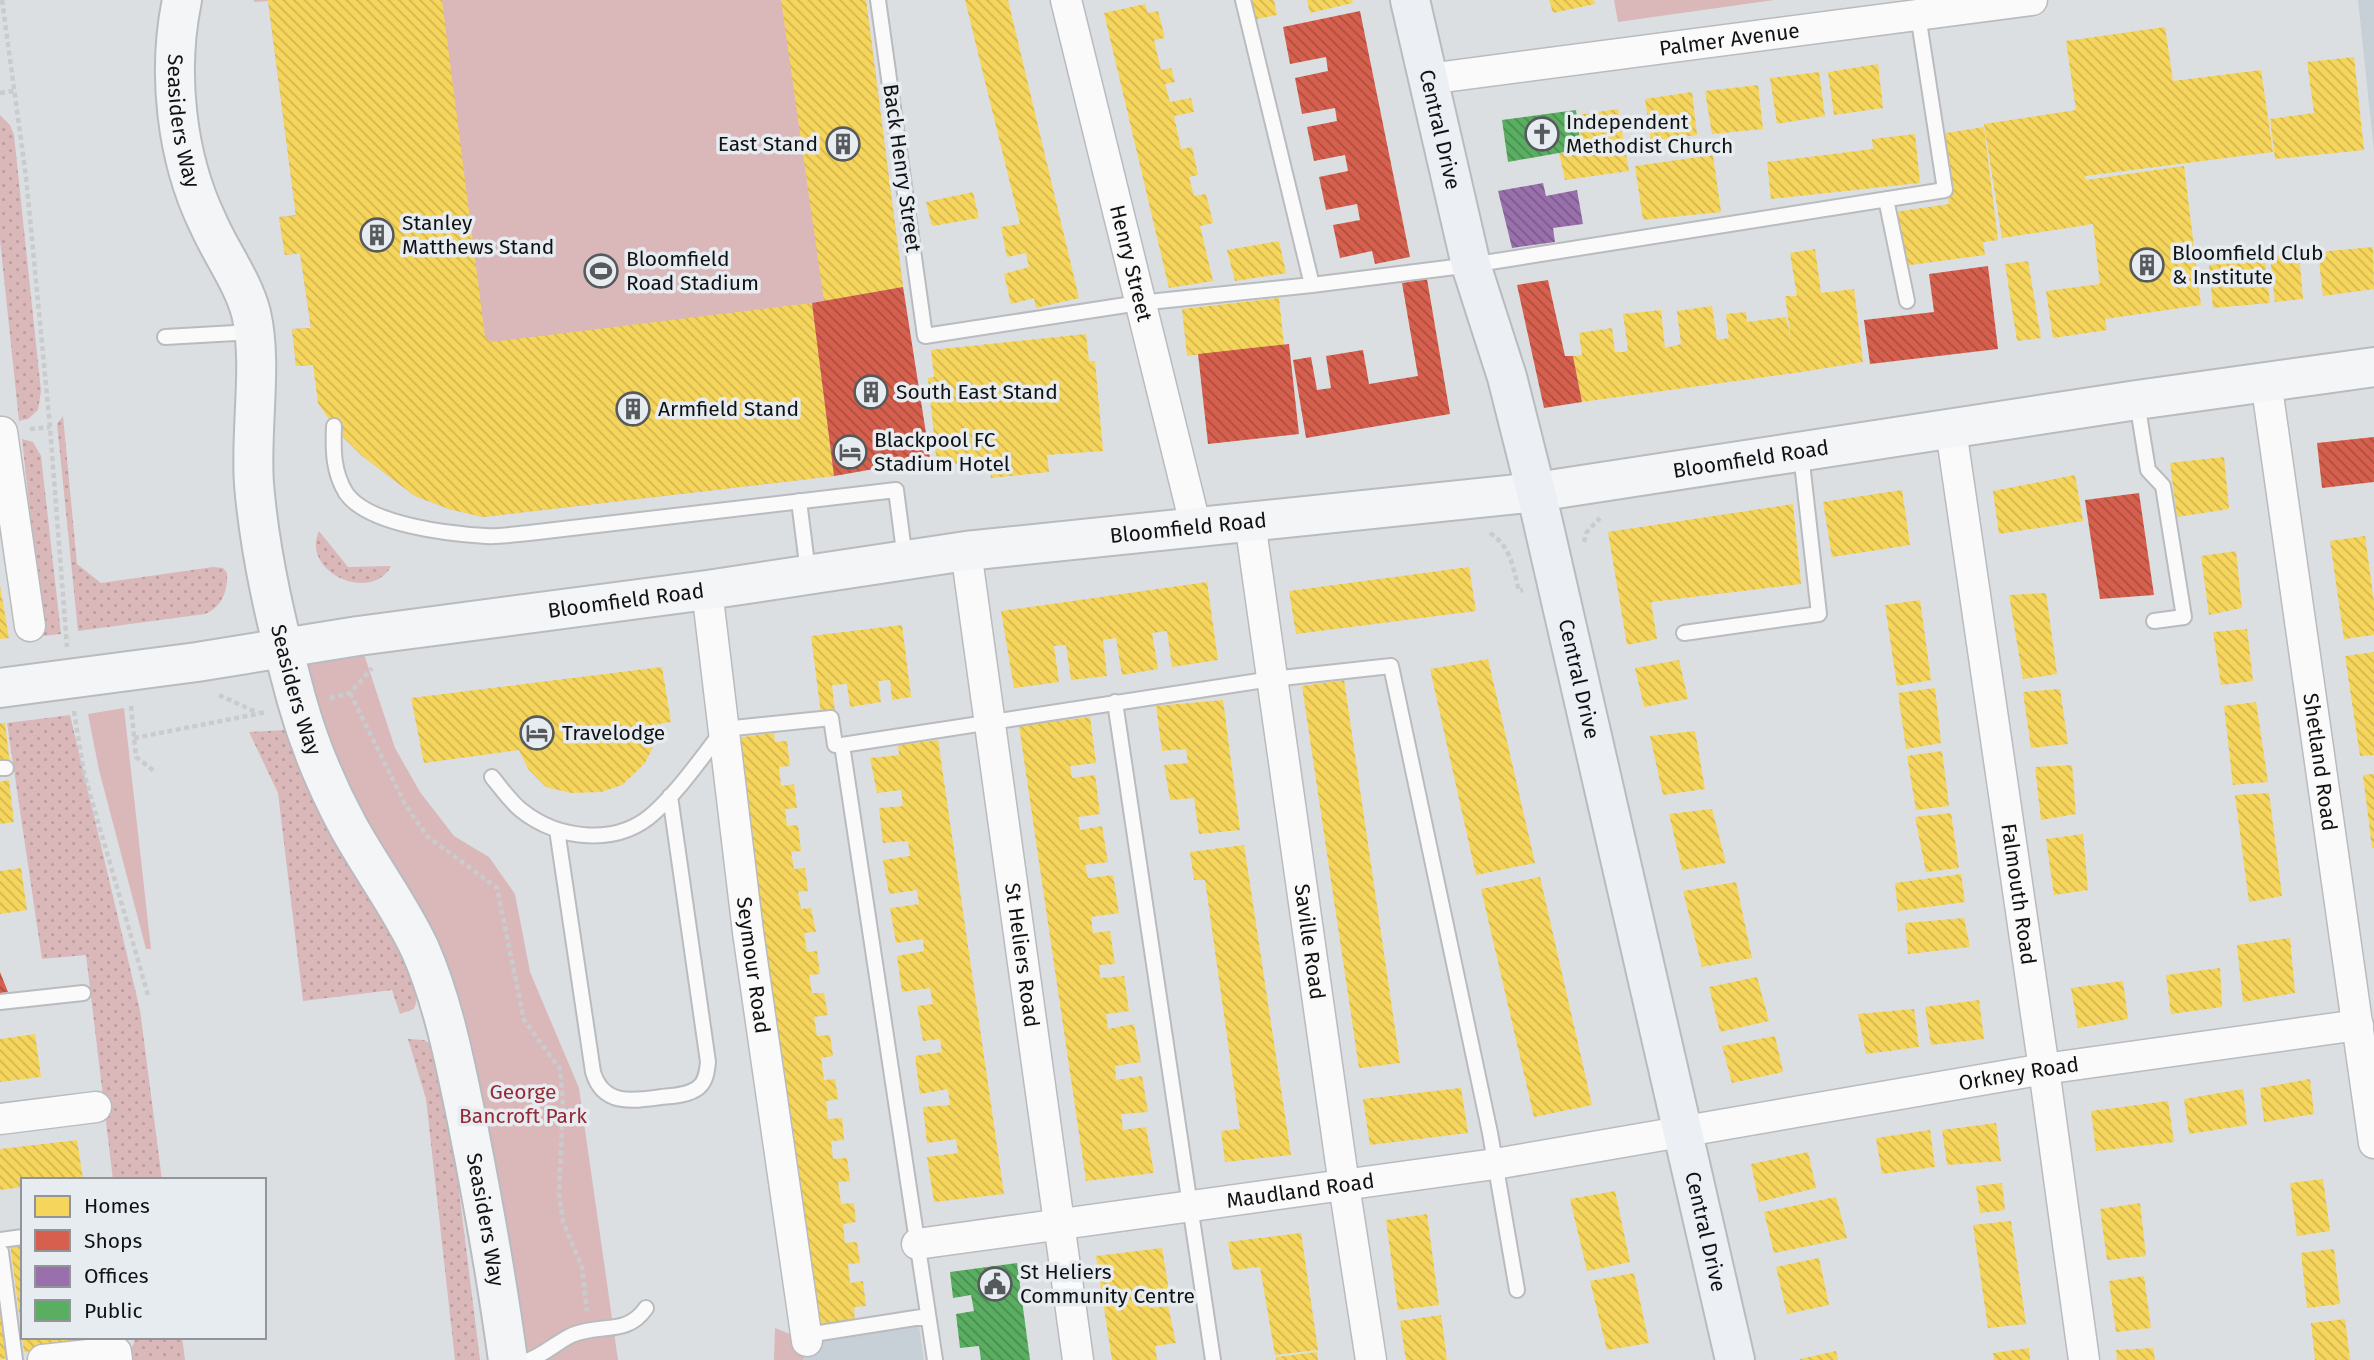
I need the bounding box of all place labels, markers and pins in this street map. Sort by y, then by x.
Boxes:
place label: Independent Methodist Church [1566,109,1733,159]
church icon: Independent Methodist Church [1523,115,1561,153]
building icon: East Stand [824,125,862,163]
place label: East Stand [718,131,818,157]
place label: Stanley Matthews Stand [402,210,554,260]
building icon: Stanley Matthews Stand [358,216,396,254]
place label: Bloomfield Club & Institute [2172,240,2323,290]
place label: Bloomfield Road Stadium [626,246,759,296]
building icon: Bloomfield Club & Institute [2128,246,2166,284]
sports icon: Bloomfield Road Stadium [582,252,620,290]
building icon: South East Stand [852,373,890,411]
place label: South East Stand [896,379,1058,405]
building icon: Armfield Stand [614,390,652,428]
place label: Armfield Stand [658,396,799,422]
place label: Blackpool FC Stadium Hotel [874,427,1010,477]
hotel icon: Blackpool FC Stadium Hotel [831,433,869,471]
hotel icon: Travelodge [518,714,556,752]
place label: Travelodge [562,720,665,746]
place label: St Heliers Community Centre [1020,1259,1195,1309]
public building icon: St Heliers Community Centre [976,1265,1014,1303]

